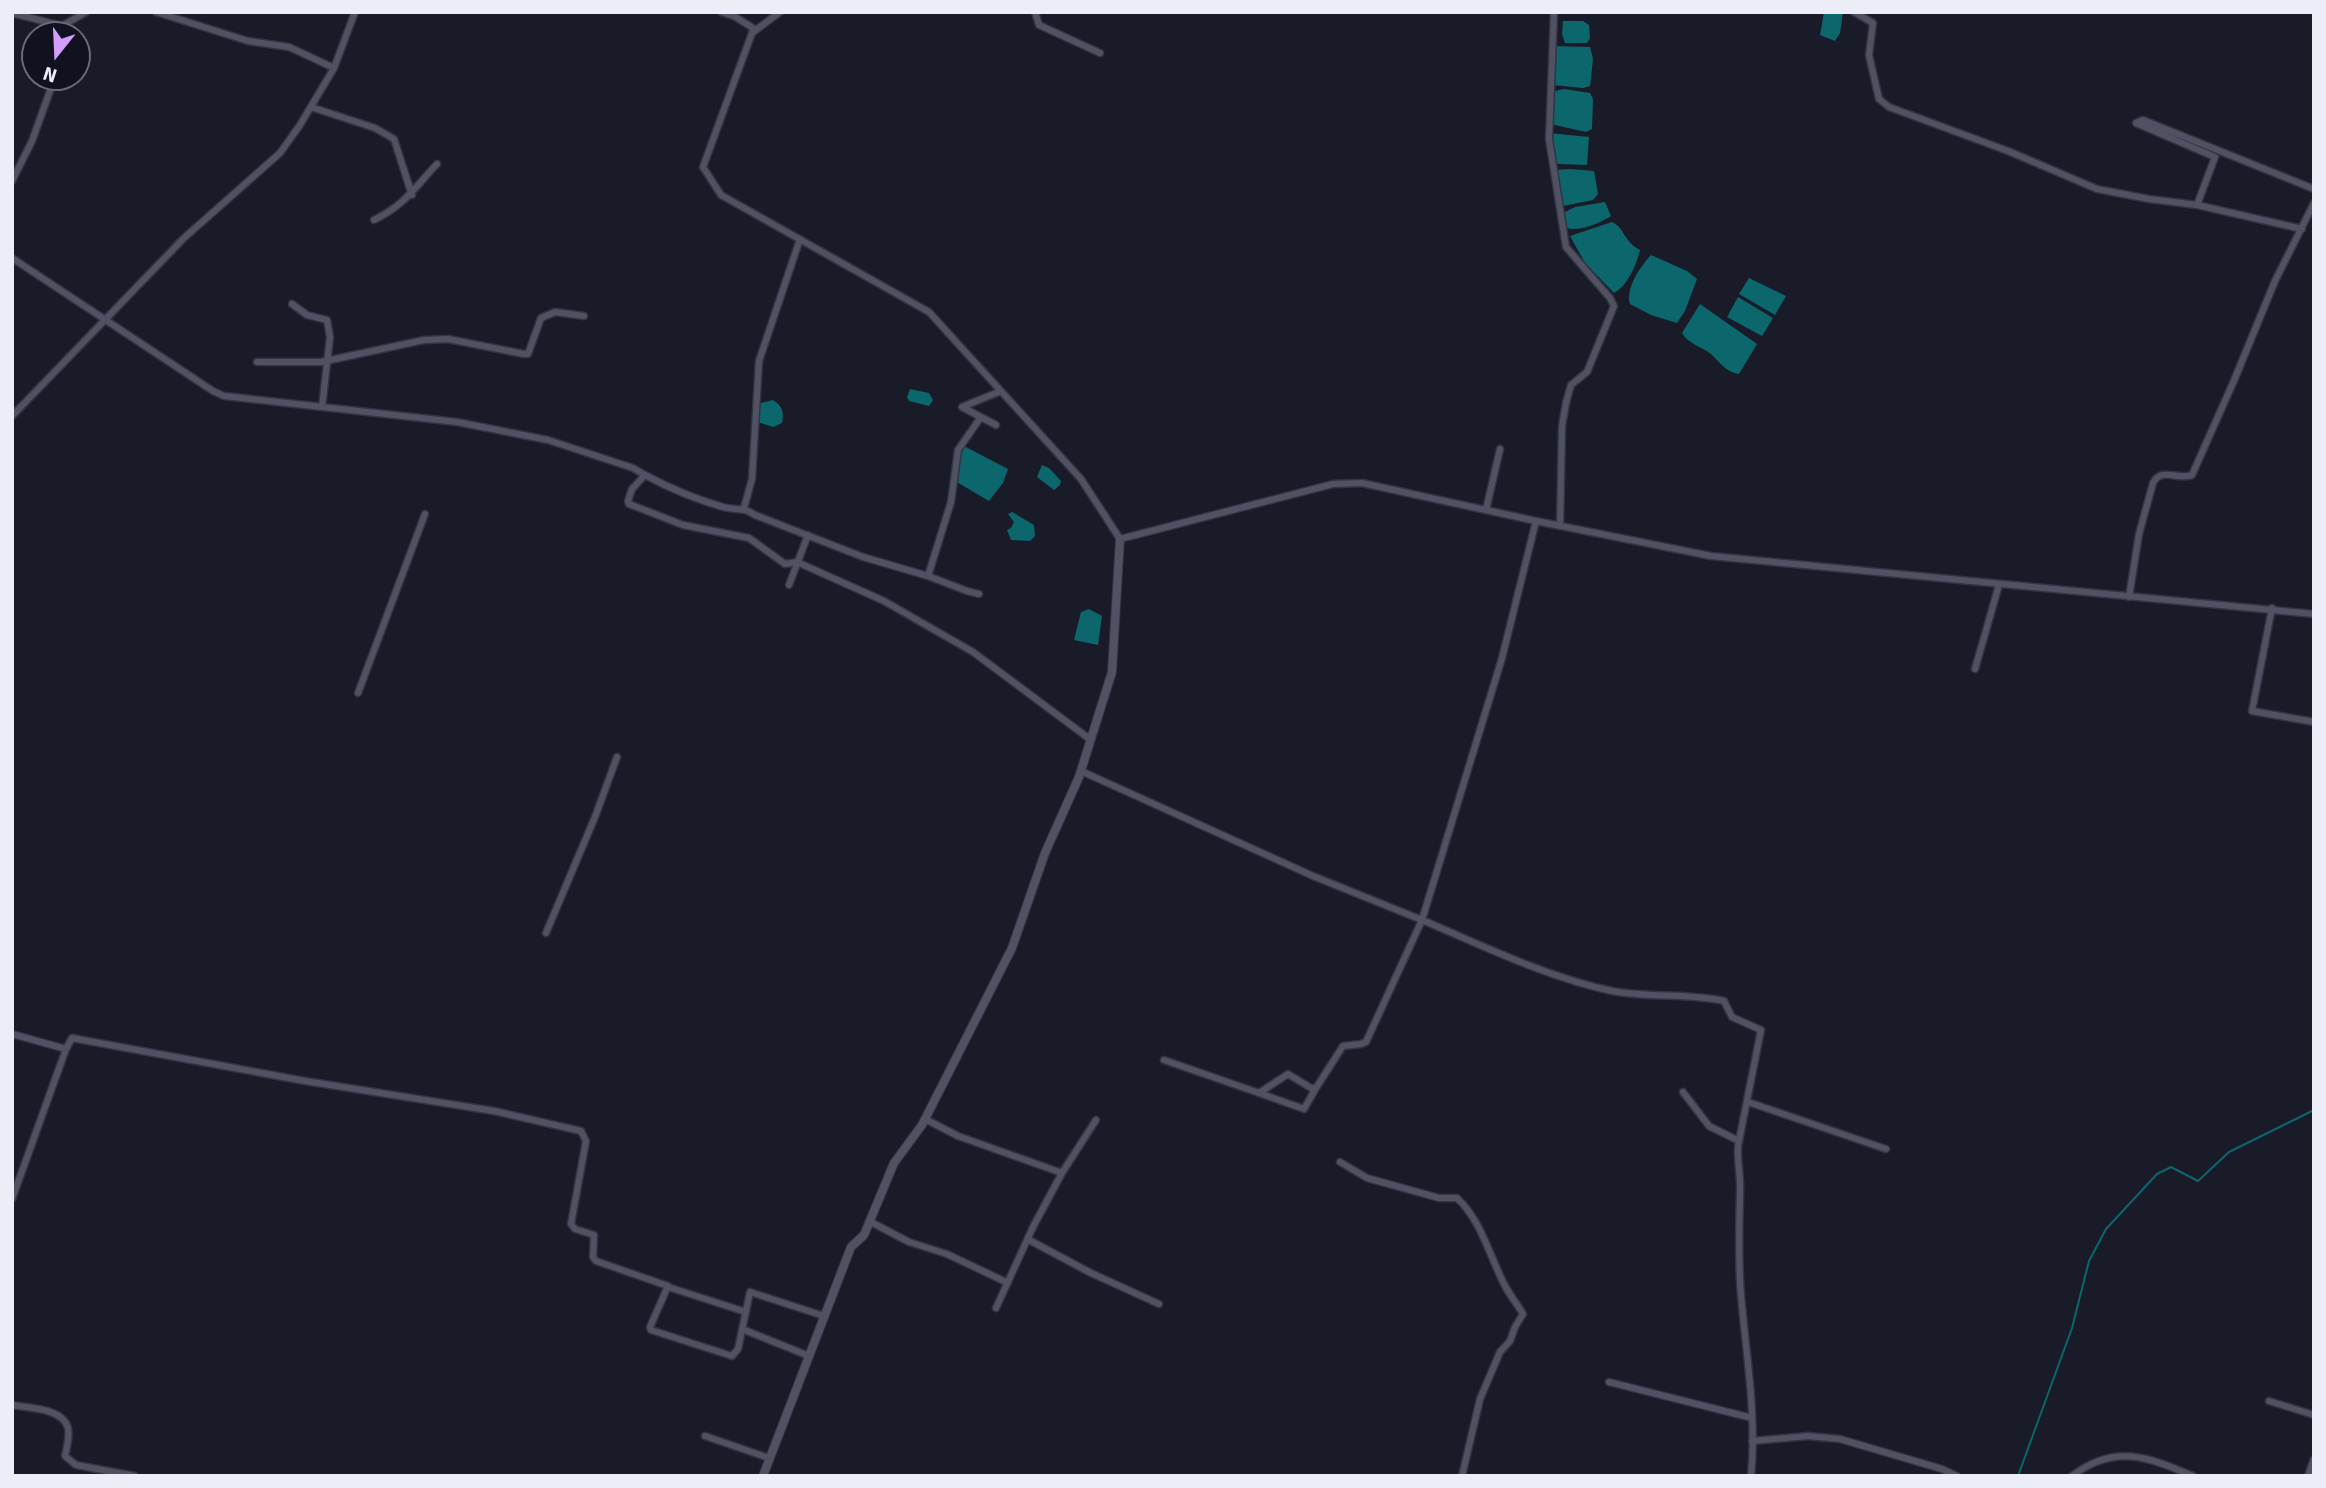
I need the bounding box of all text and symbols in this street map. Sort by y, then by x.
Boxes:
north arrow [21,21,91,91]
text: N [40,61,60,88]

